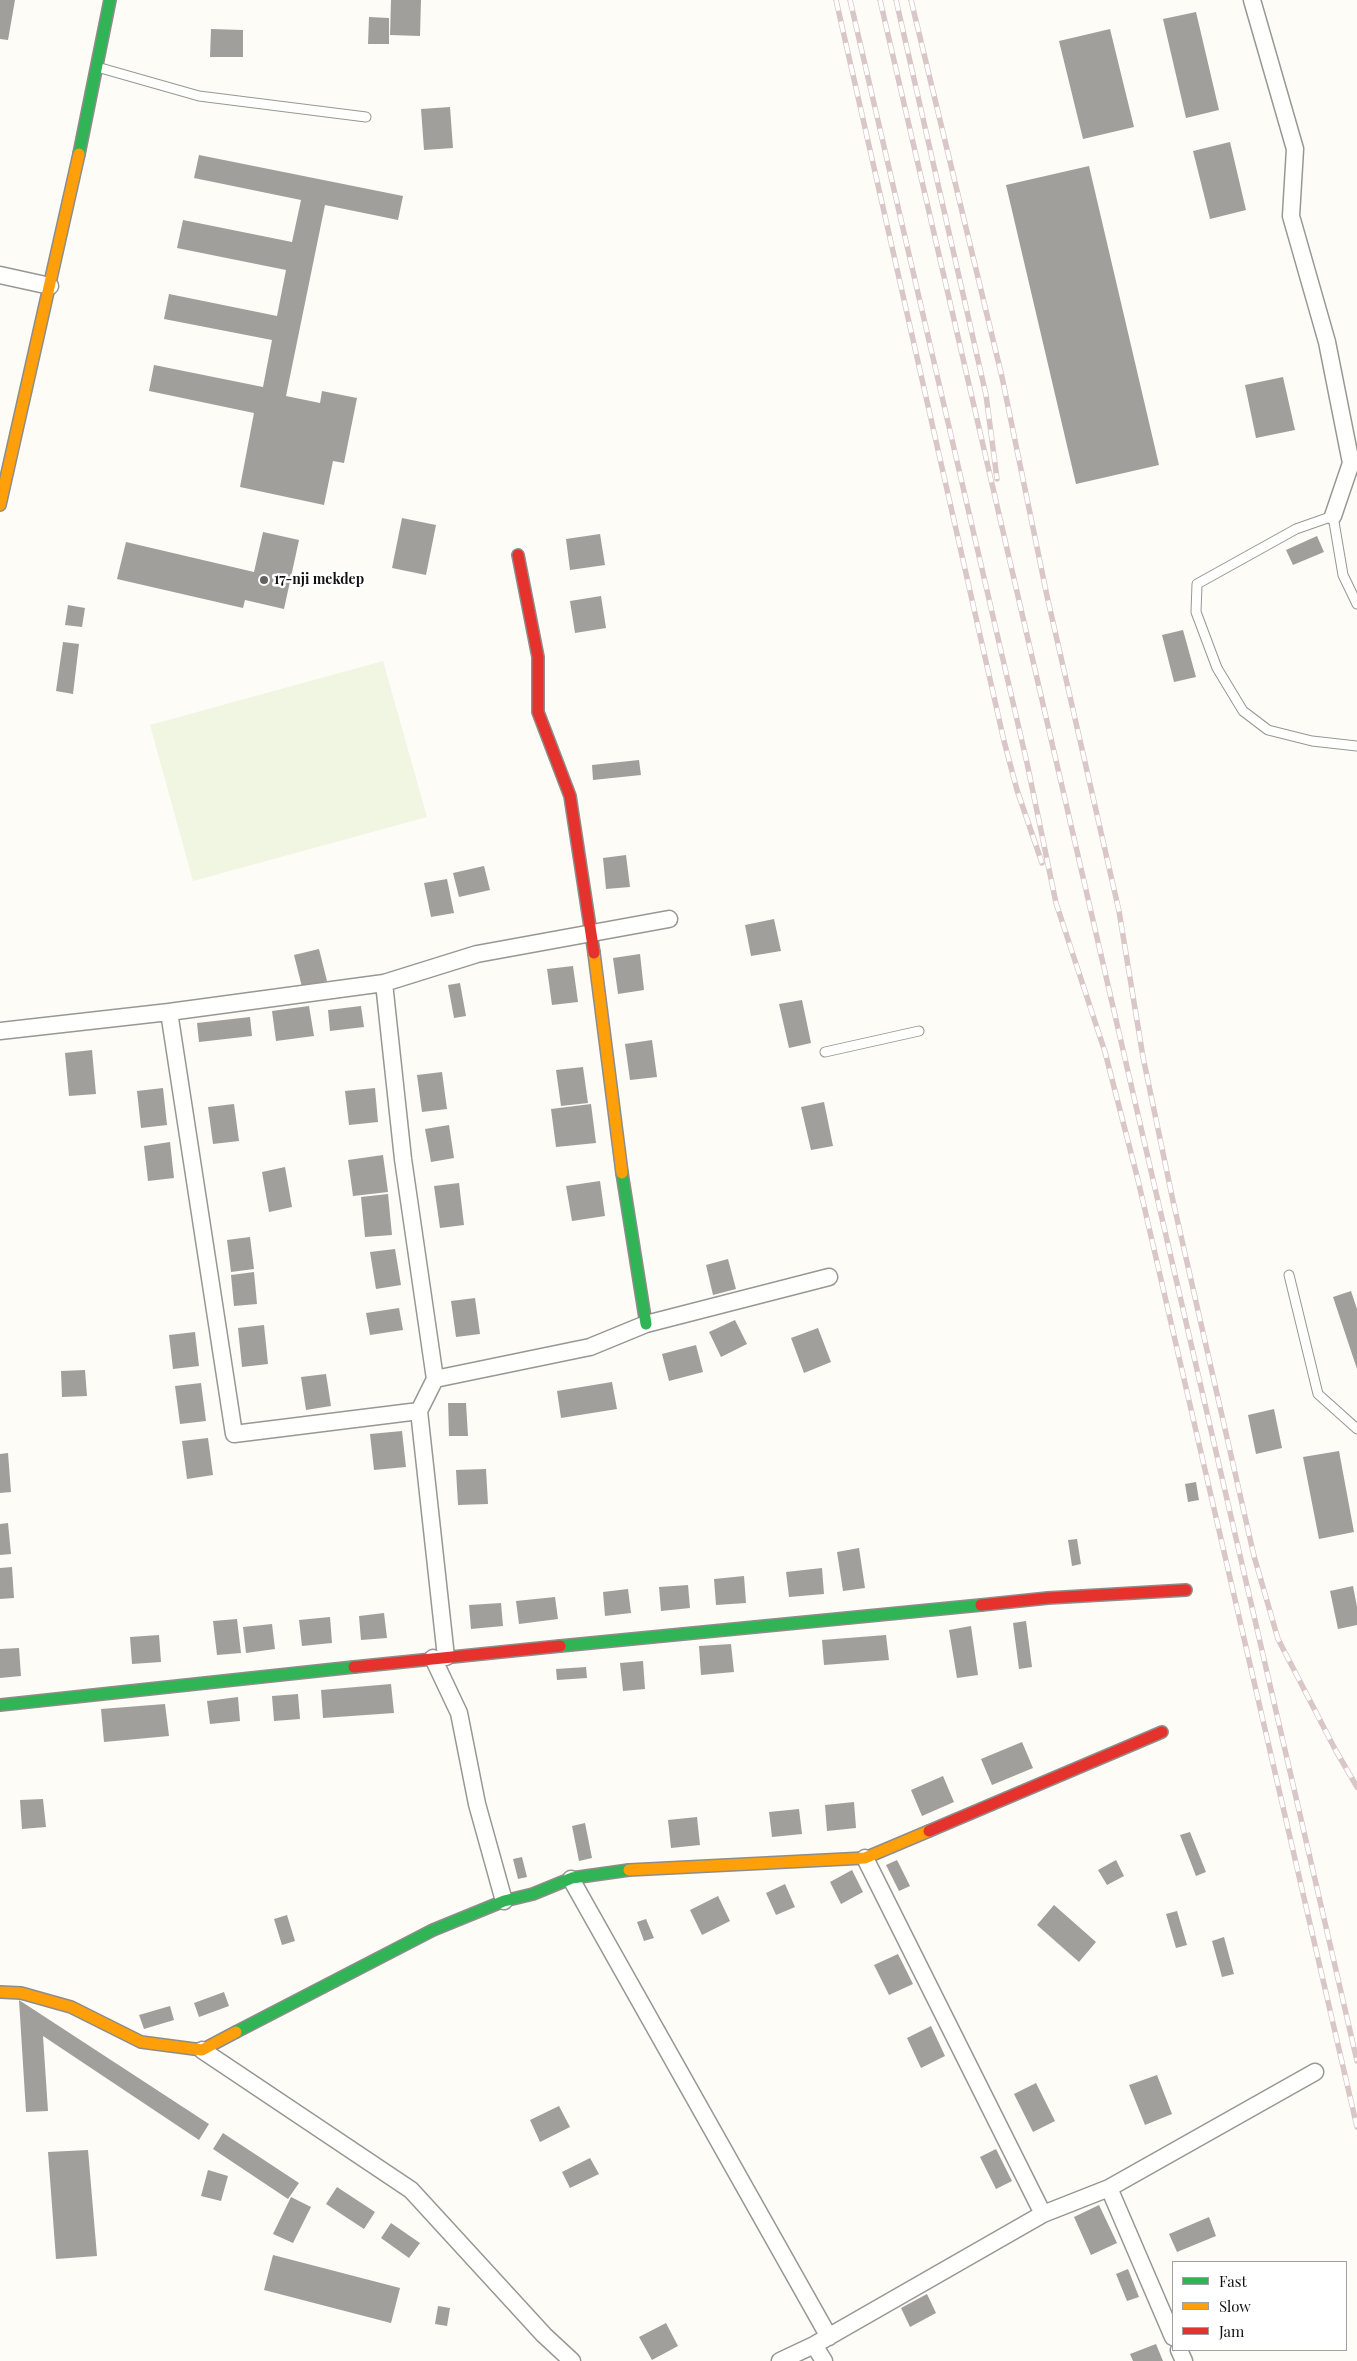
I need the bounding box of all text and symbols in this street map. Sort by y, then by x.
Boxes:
place label: 17-nji mekdep [274,572,364,588]
marker: 17-nji mekdep [258,574,270,586]
legend [1172,2261,1347,2351]
text: Fast [1219,2271,1247,2291]
text: Slow [1219,2296,1251,2316]
text: Jam [1219,2321,1244,2341]

